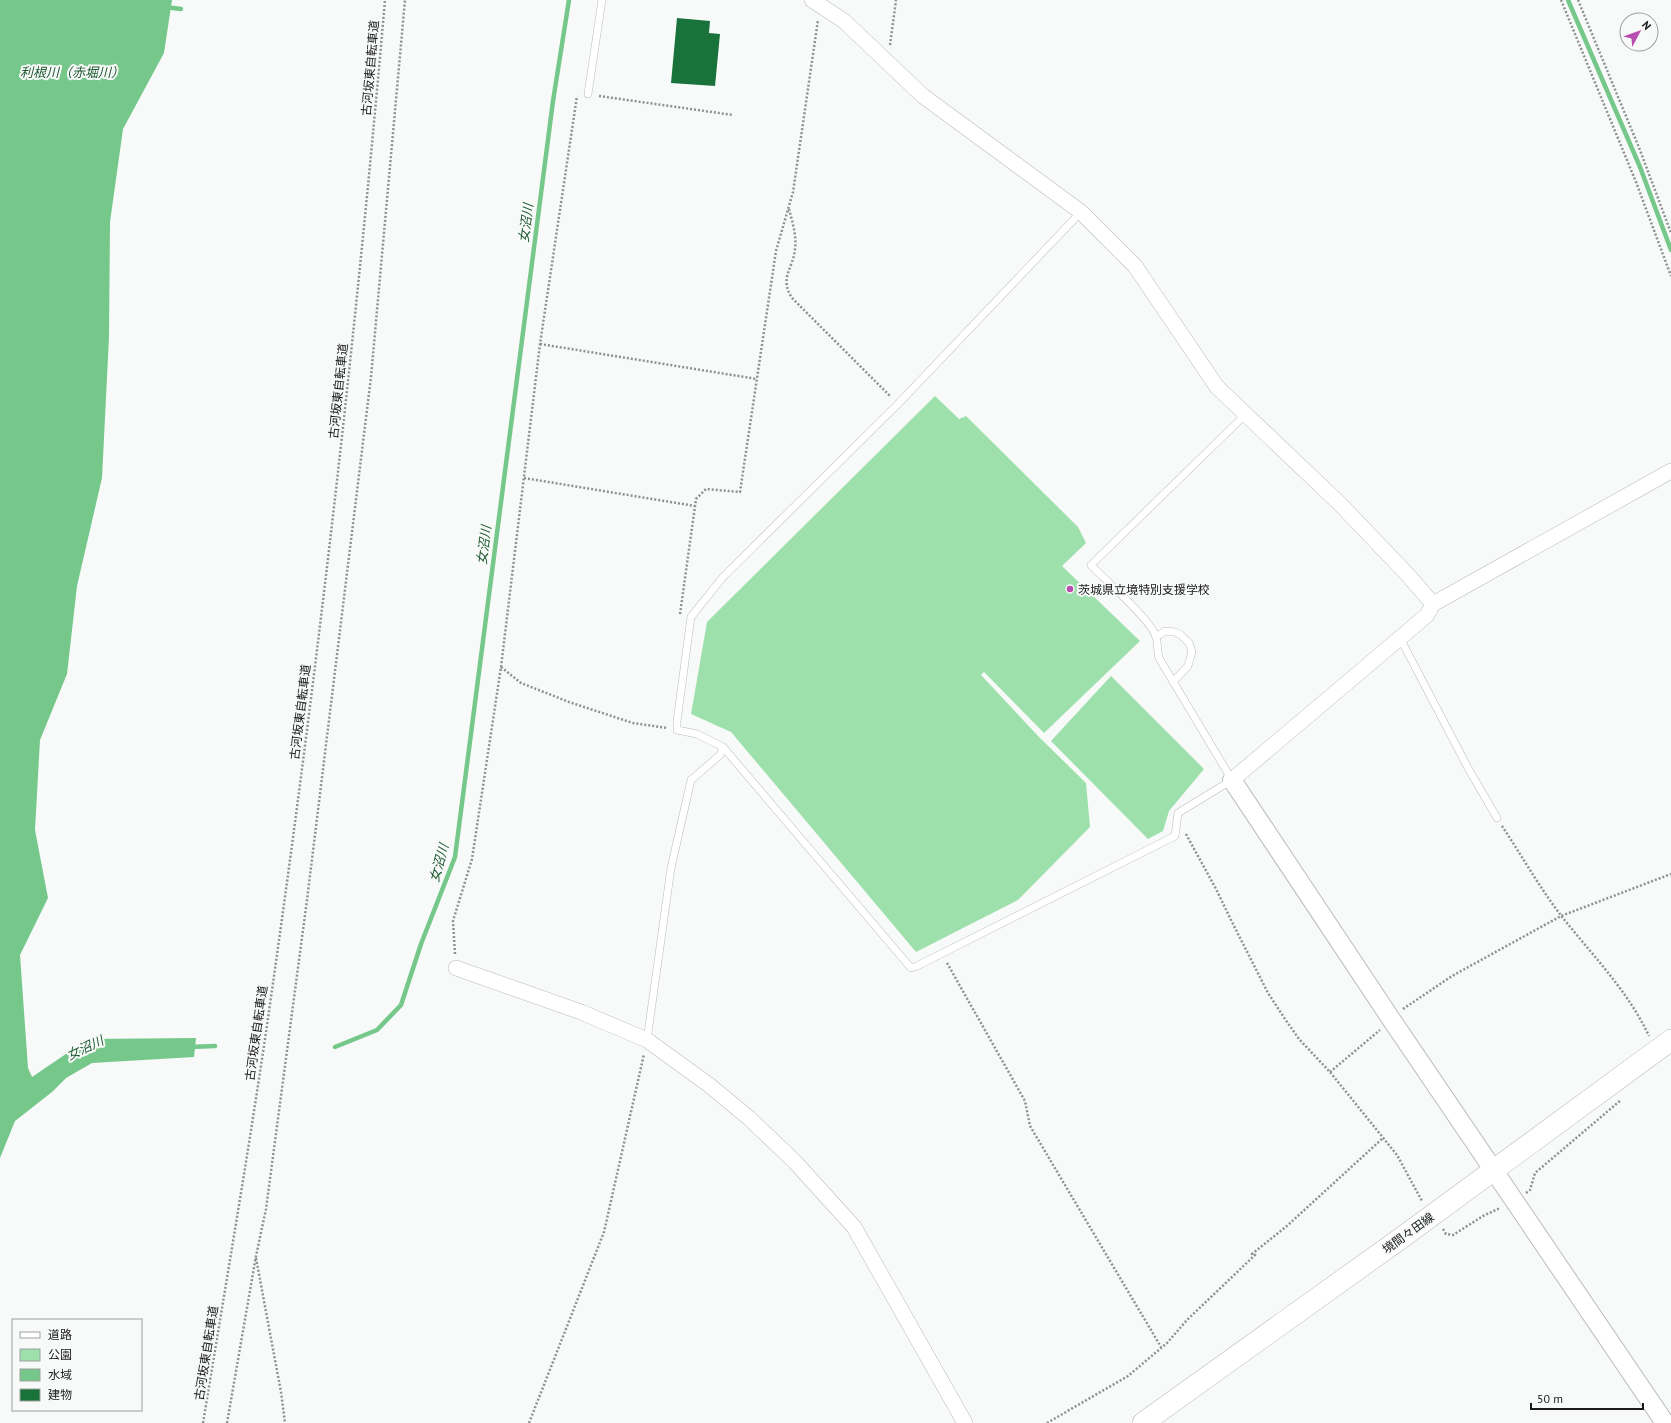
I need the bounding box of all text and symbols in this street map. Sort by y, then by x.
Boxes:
north arrow [1619,12,1659,52]
text: N [1639,18,1654,33]
street label: 古河坂東自転車道 [358,20,382,116]
water label: 利根川（赤堀川） [20,64,124,81]
water label: 女沼川 [515,201,537,243]
street label: 古河坂東自転車道 [326,342,350,440]
water label: 女沼川 [473,523,495,565]
place label: 茨城県立境特別支援学校 [1078,582,1210,597]
marker: 茨城県立境特別支援学校 [1065,584,1075,594]
street label: 古河坂東自転車道 [287,663,313,761]
water label: 女沼川 [425,840,453,884]
street label: 古河坂東自転車道 [242,984,270,1082]
water label: 女沼川 [64,1031,108,1064]
street label: 境間々田線 [1379,1209,1437,1257]
street label: 古河坂東自転車道 [191,1304,221,1402]
legend [12,1319,142,1411]
text: 道路 [48,1327,72,1342]
text: 公園 [48,1347,72,1362]
text: 水域 [48,1367,72,1382]
scale bar [1531,1385,1643,1411]
text: 建物 [48,1387,72,1402]
text: 50 m [1537,1391,1563,1406]

